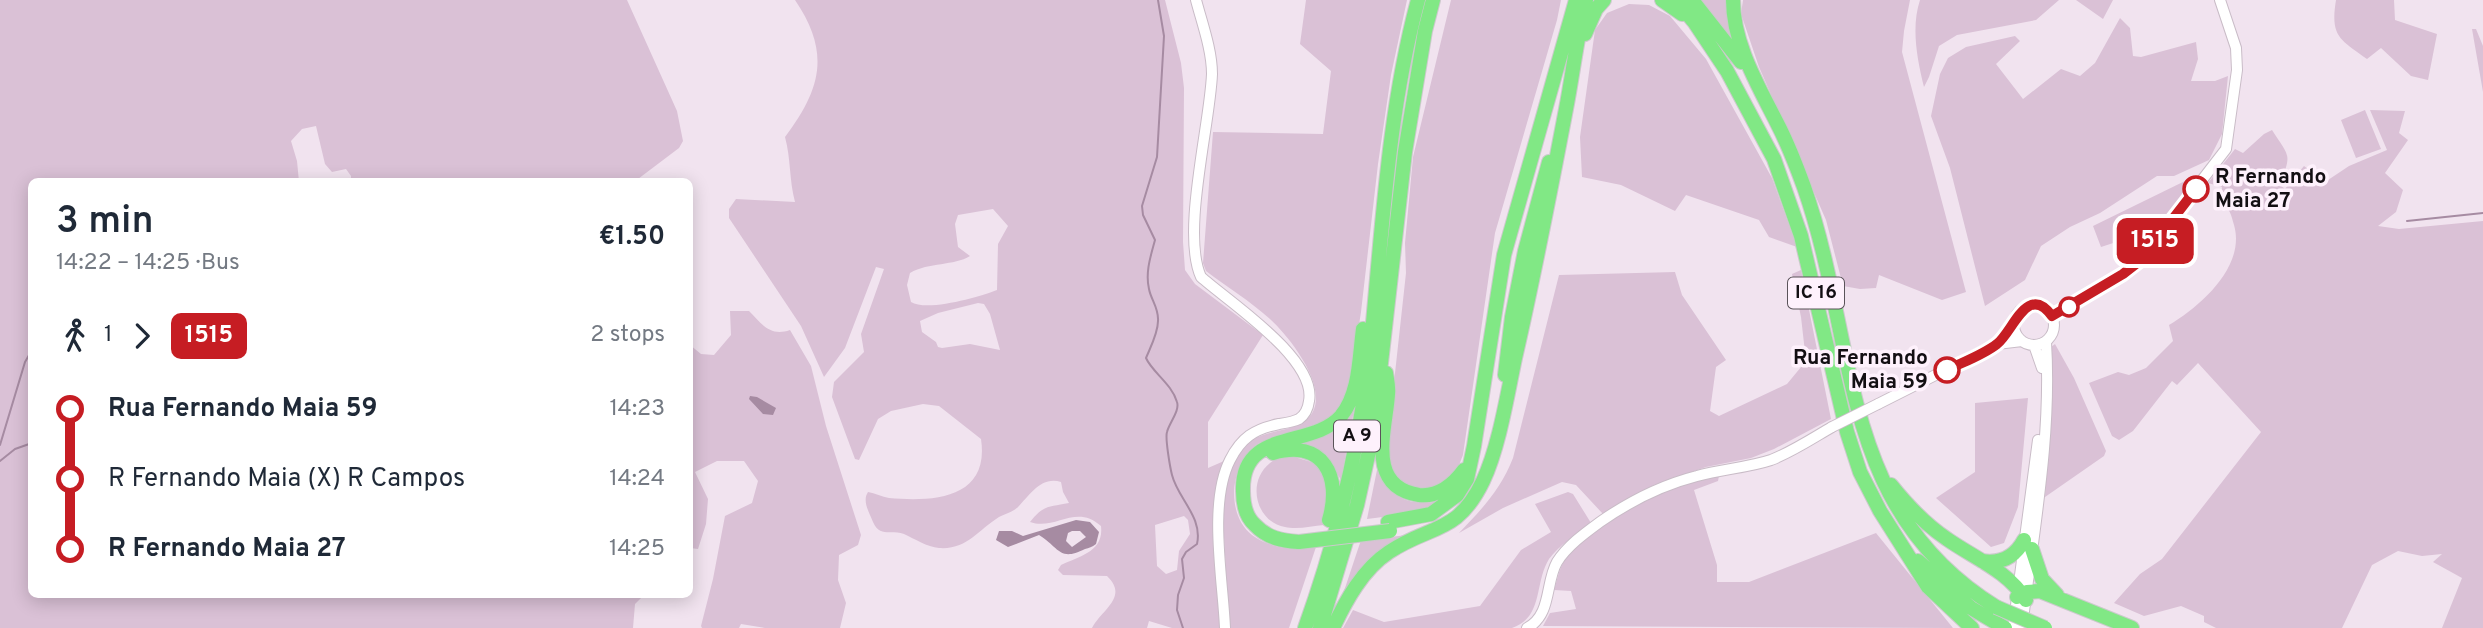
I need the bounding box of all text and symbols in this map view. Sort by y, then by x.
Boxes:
place label: R Fernando Maia 27 [2215,164,2326,215]
marker: R Fernando Maia 27 [2183,176,2209,202]
text: 3 min [56,198,154,247]
line badge: 1515 [2106,218,2204,264]
text: €1.50 [599,221,665,254]
text: 1515 [2131,226,2179,256]
text: 14:22 – 14:25 · Bus [56,249,240,278]
road number: IC 16 [1788,278,1844,308]
unlabelled marker [2059,297,2079,317]
icon: walk [56,317,94,355]
icon: forward [123,317,161,355]
text: 1 [104,321,113,350]
text: 1515 [185,321,233,351]
text: 2 stops [590,321,665,350]
place label: Rua Fernando Maia 59 [1793,345,1928,396]
marker: Rua Fernando Maia 59 [1934,357,1960,383]
text: Rua Fernando Maia 59 [108,393,378,426]
text: 14:23 [610,395,665,424]
road number: A 9 [1334,420,1380,452]
text: R Fernando Maia (X) R Campos [108,463,465,496]
text: 14:24 [609,465,665,494]
text: R Fernando Maia 27 [108,533,346,566]
text: 14:25 [609,535,665,564]

